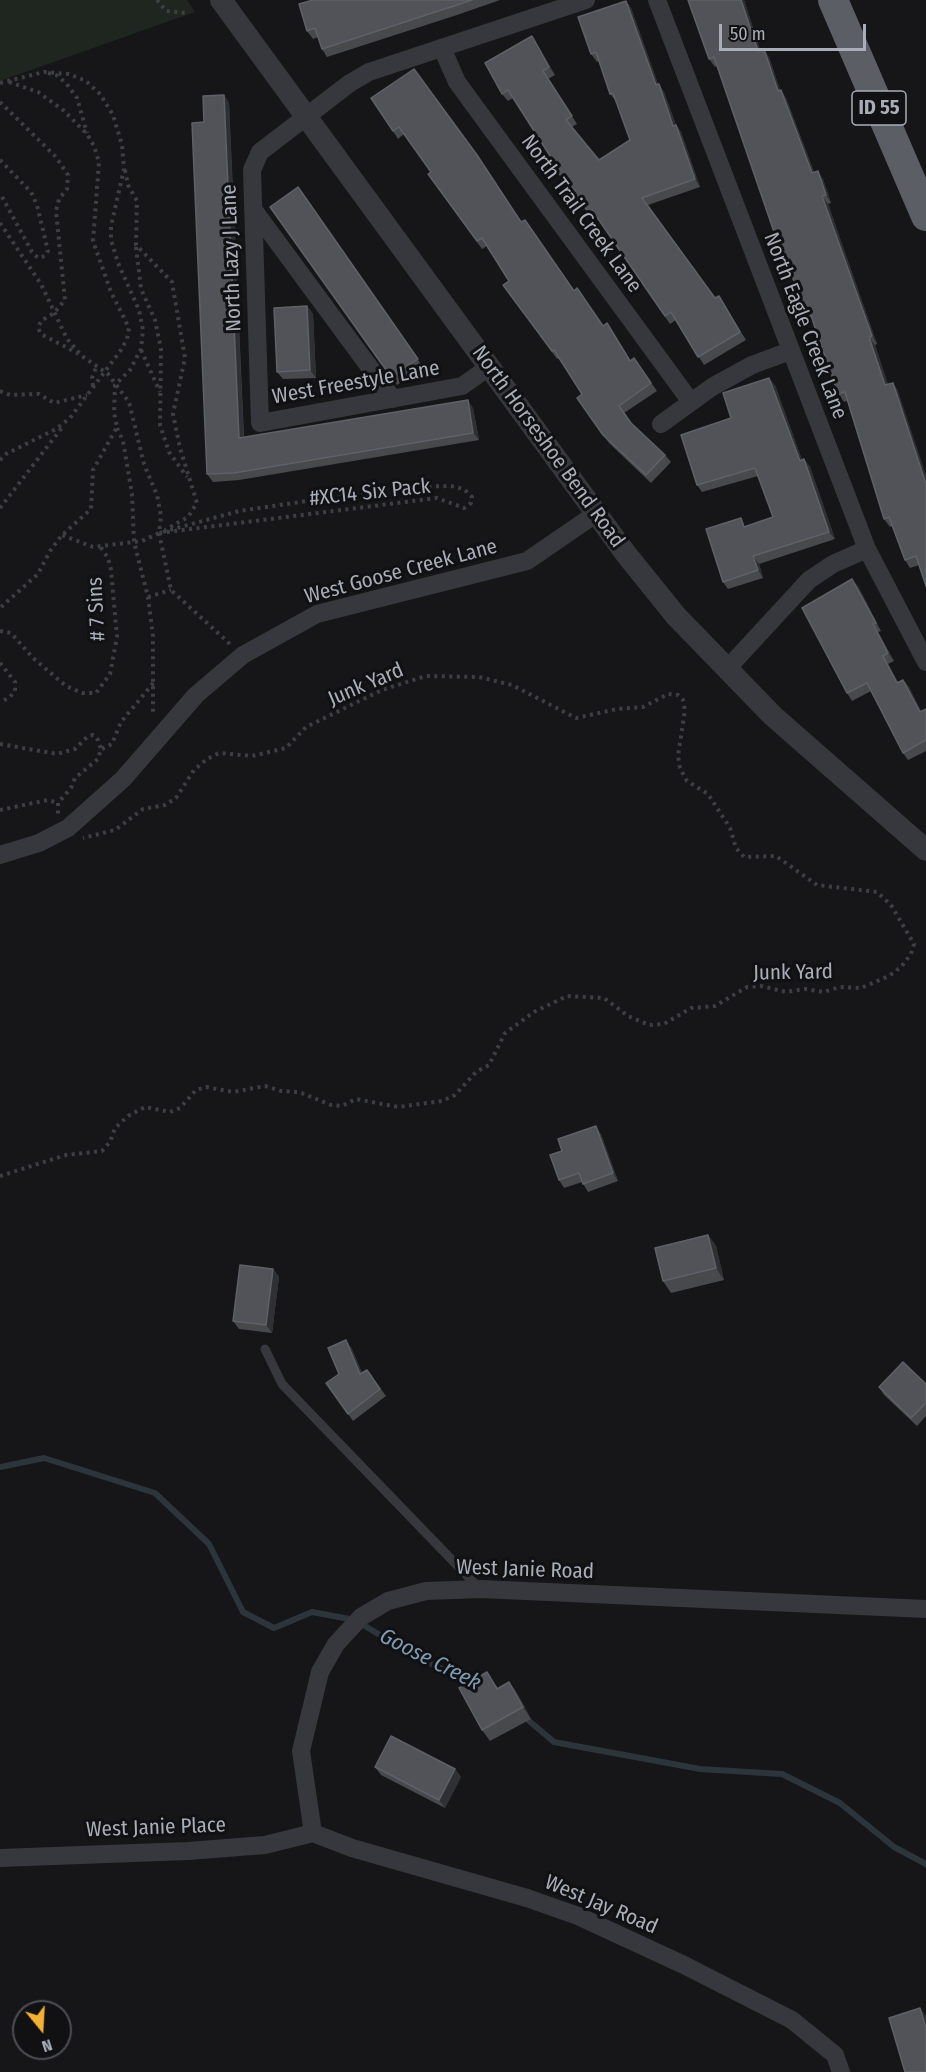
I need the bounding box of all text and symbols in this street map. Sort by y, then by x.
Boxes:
scale bar [722,12,869,50]
text: 50 m [730,23,766,45]
road number: ID 55 [852,91,906,125]
street label: North Trail Creek Lane [515,130,647,298]
street label: North Lazy J Lane [217,184,247,332]
street label: North Eagle Creek Lane [758,229,852,423]
street label: North Horseshoe Bend Road [466,341,630,553]
street label: West Freestyle Lane [270,356,442,410]
street label: #XC14 Six Pack [308,474,432,512]
street label: West Goose Creek Lane [302,534,500,610]
street label: # 7 Sins [83,576,111,642]
street label: Junk Yard [324,658,408,712]
street label: Junk Yard [753,960,833,986]
street label: West Janie Road [456,1555,594,1585]
water label: Goose Creek [375,1623,485,1697]
street label: West Janie Place [86,1813,226,1843]
street label: West Jay Road [541,1870,661,1940]
north arrow [12,2000,72,2060]
text: N [40,2035,55,2056]

